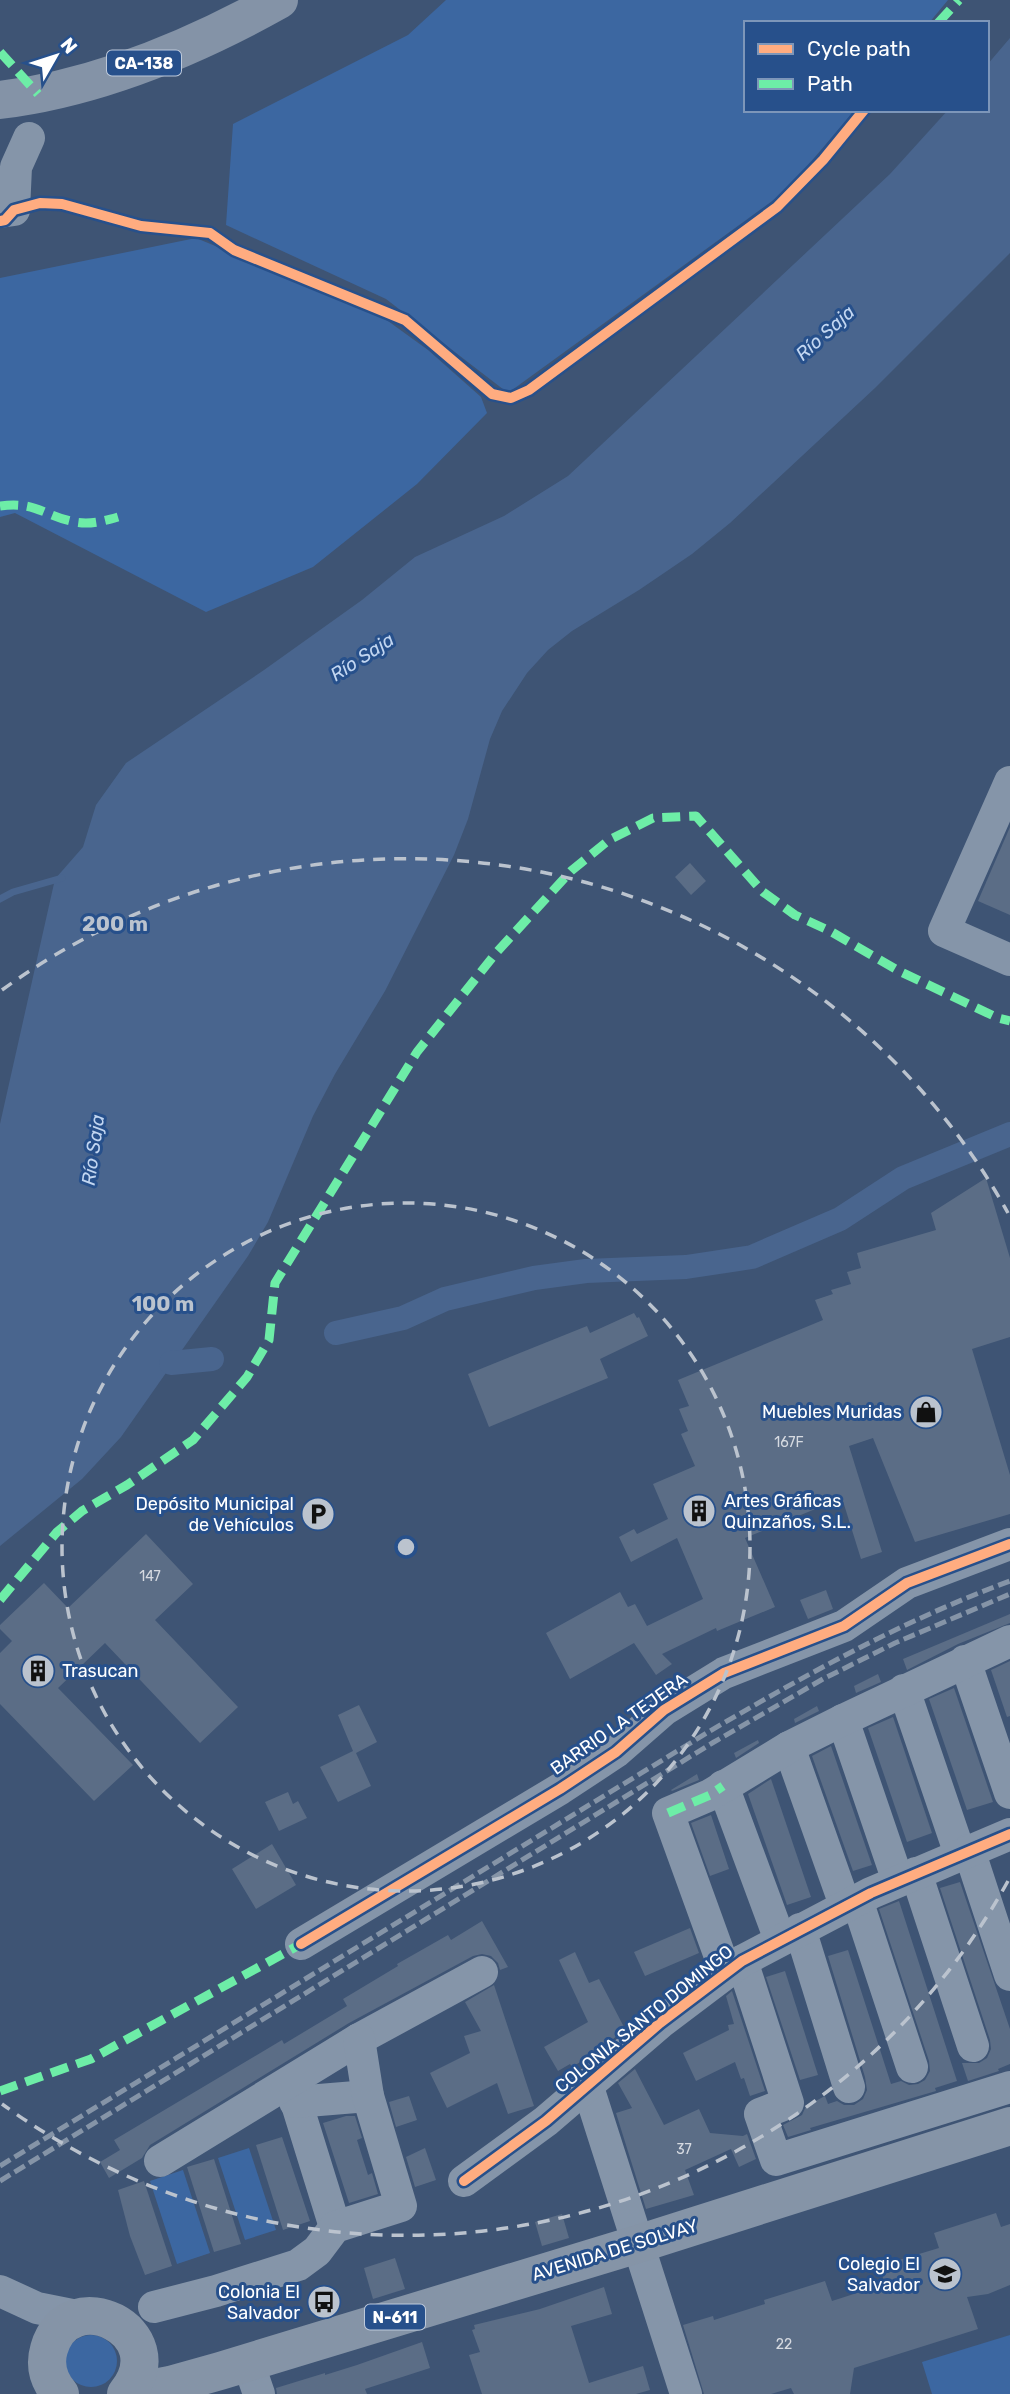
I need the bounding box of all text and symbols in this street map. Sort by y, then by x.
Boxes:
north arrow [21,21,91,91]
legend [744,21,989,112]
text: N [56,33,82,58]
text: Cycle path [807,36,911,61]
road number: CA-138 [107,50,181,76]
text: Path [807,71,853,96]
water label: Río Saja [791,301,859,365]
water label: Río Saja [326,628,398,686]
text: 200 m [82,911,148,936]
water label: Río Saja [77,1113,109,1187]
text: 100 m [132,1291,194,1316]
shop icon: Muebles Muridas [907,1393,945,1431]
place label: Muebles Muridas [762,1401,902,1423]
house number: 167F [774,1434,804,1451]
place label: Artes Gráficas Quinzaños, S.L. [724,1490,851,1533]
building icon: Artes Gráficas Quinzaños, S.L. [680,1492,718,1530]
place label: Depósito Municipal de Vehículos [135,1493,294,1536]
parking icon: Depósito Municipal de Vehículos [299,1495,337,1533]
centre of rings [394,1535,418,1559]
house number: 147 [139,1568,161,1585]
building icon: Trasucan [19,1652,57,1690]
place label: Trasucan [62,1660,138,1682]
street label: BARRIO LA TEJERA [546,1668,692,1780]
street label: COLONIA SANTO DOMINGO [550,1940,738,2098]
house number: 37 [676,2141,692,2158]
street label: AVENIDA DE SOLVAY [529,2214,701,2286]
place label: Colegio El Salvador [838,2253,920,2296]
school or university icon: Colegio El Salvador [926,2255,964,2293]
place label: Colonia El Salvador [218,2281,300,2324]
bus stop icon: Colonia El Salvador [305,2283,343,2321]
road number: N-611 [365,2304,425,2330]
house number: 22 [776,2336,792,2353]

